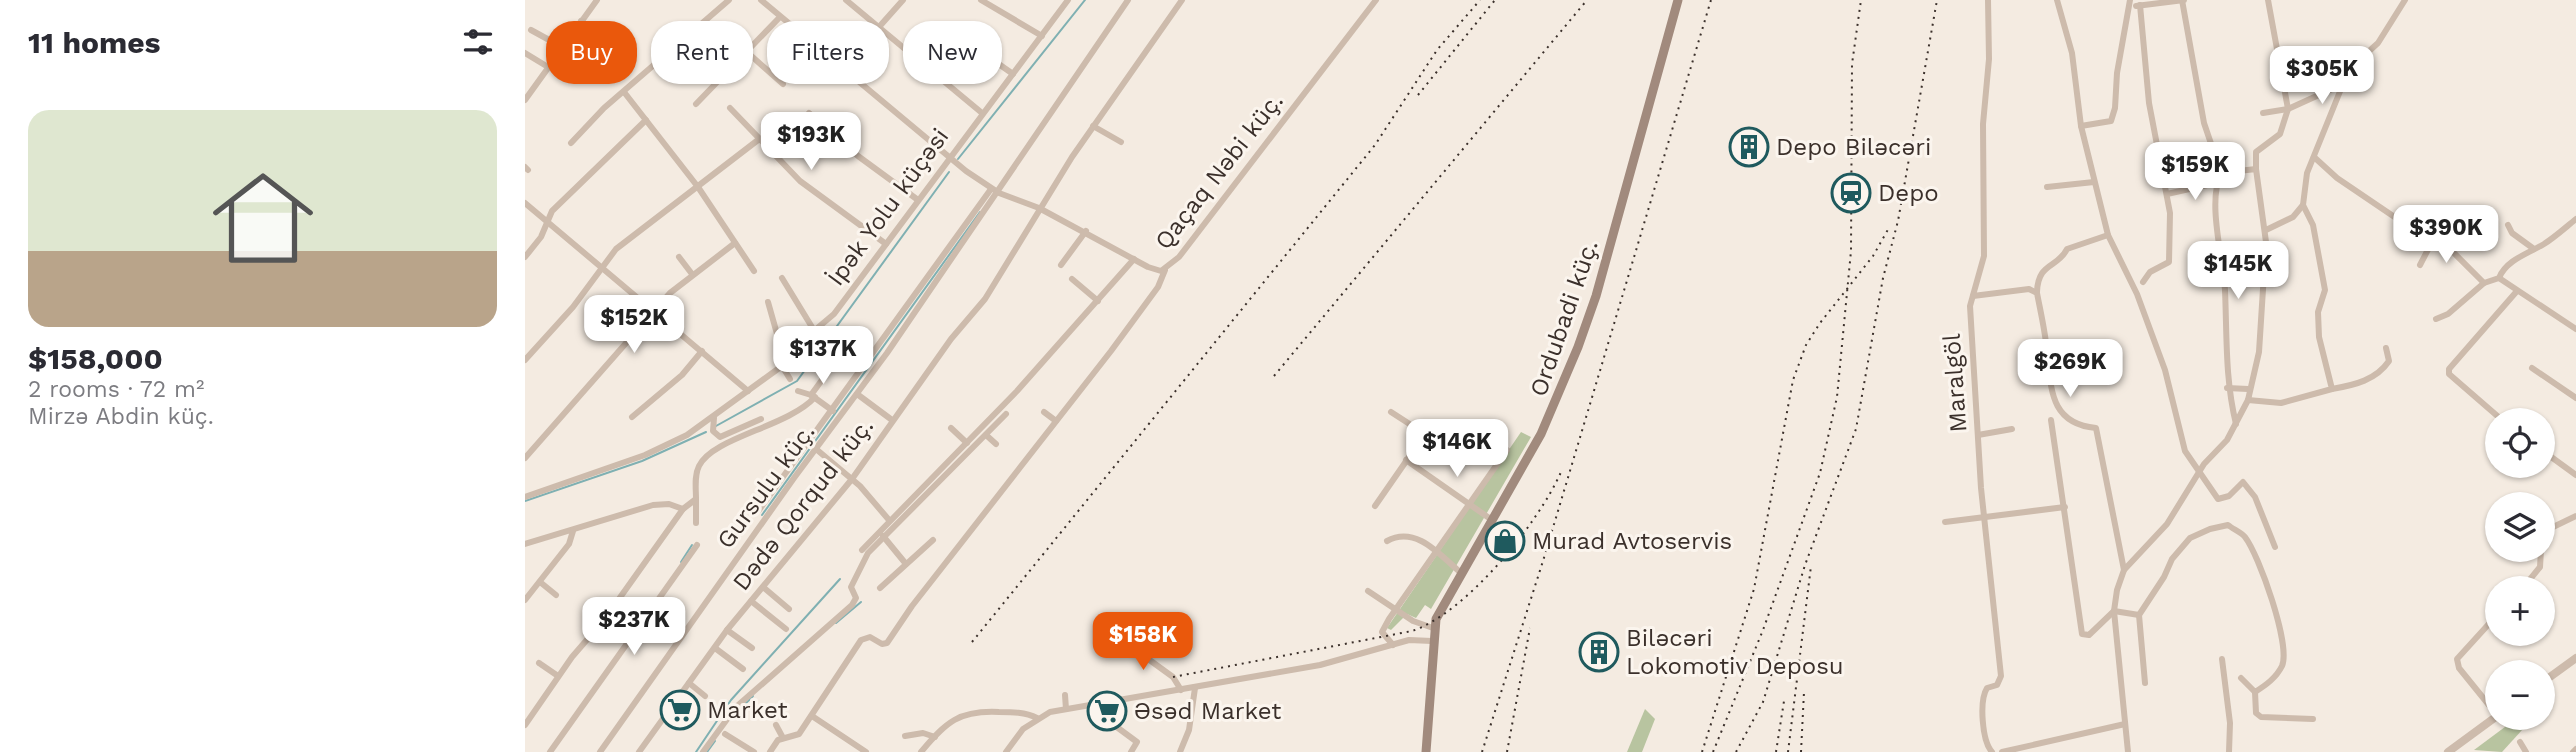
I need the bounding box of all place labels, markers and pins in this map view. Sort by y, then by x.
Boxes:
pin: $305K [2273,46,2371,106]
pin: $193K [762,113,860,172]
building icon: Depo Biləcəri [1728,126,1770,168]
place label: Depo Biləcəri [1776,133,1931,161]
pin: $159K [2146,142,2244,202]
station icon: Depo [1830,172,1872,214]
place label: Depo [1878,179,1939,207]
pin: $390K [2397,205,2495,265]
pin: $145K [2189,242,2287,301]
pin: $152K [585,296,683,355]
pin: $137K [774,326,872,386]
pin: $269K [2021,340,2119,399]
pin: $146K [1408,420,1506,479]
shop icon: Murad Avtoservis [1484,520,1526,562]
place label: Murad Avtoservis [1532,527,1732,555]
pin: $237K [585,598,683,657]
pin: $158K [1094,612,1192,672]
place label: Biləcəri Lokomotiv Deposu [1626,624,1844,680]
building icon: Biləcəri Lokomotiv Deposu [1578,631,1620,673]
supermarket icon: Market [659,689,701,731]
supermarket icon: Əsəd Market [1086,690,1128,732]
place label: Market [707,696,787,724]
place label: Əsəd Market [1134,697,1281,725]

